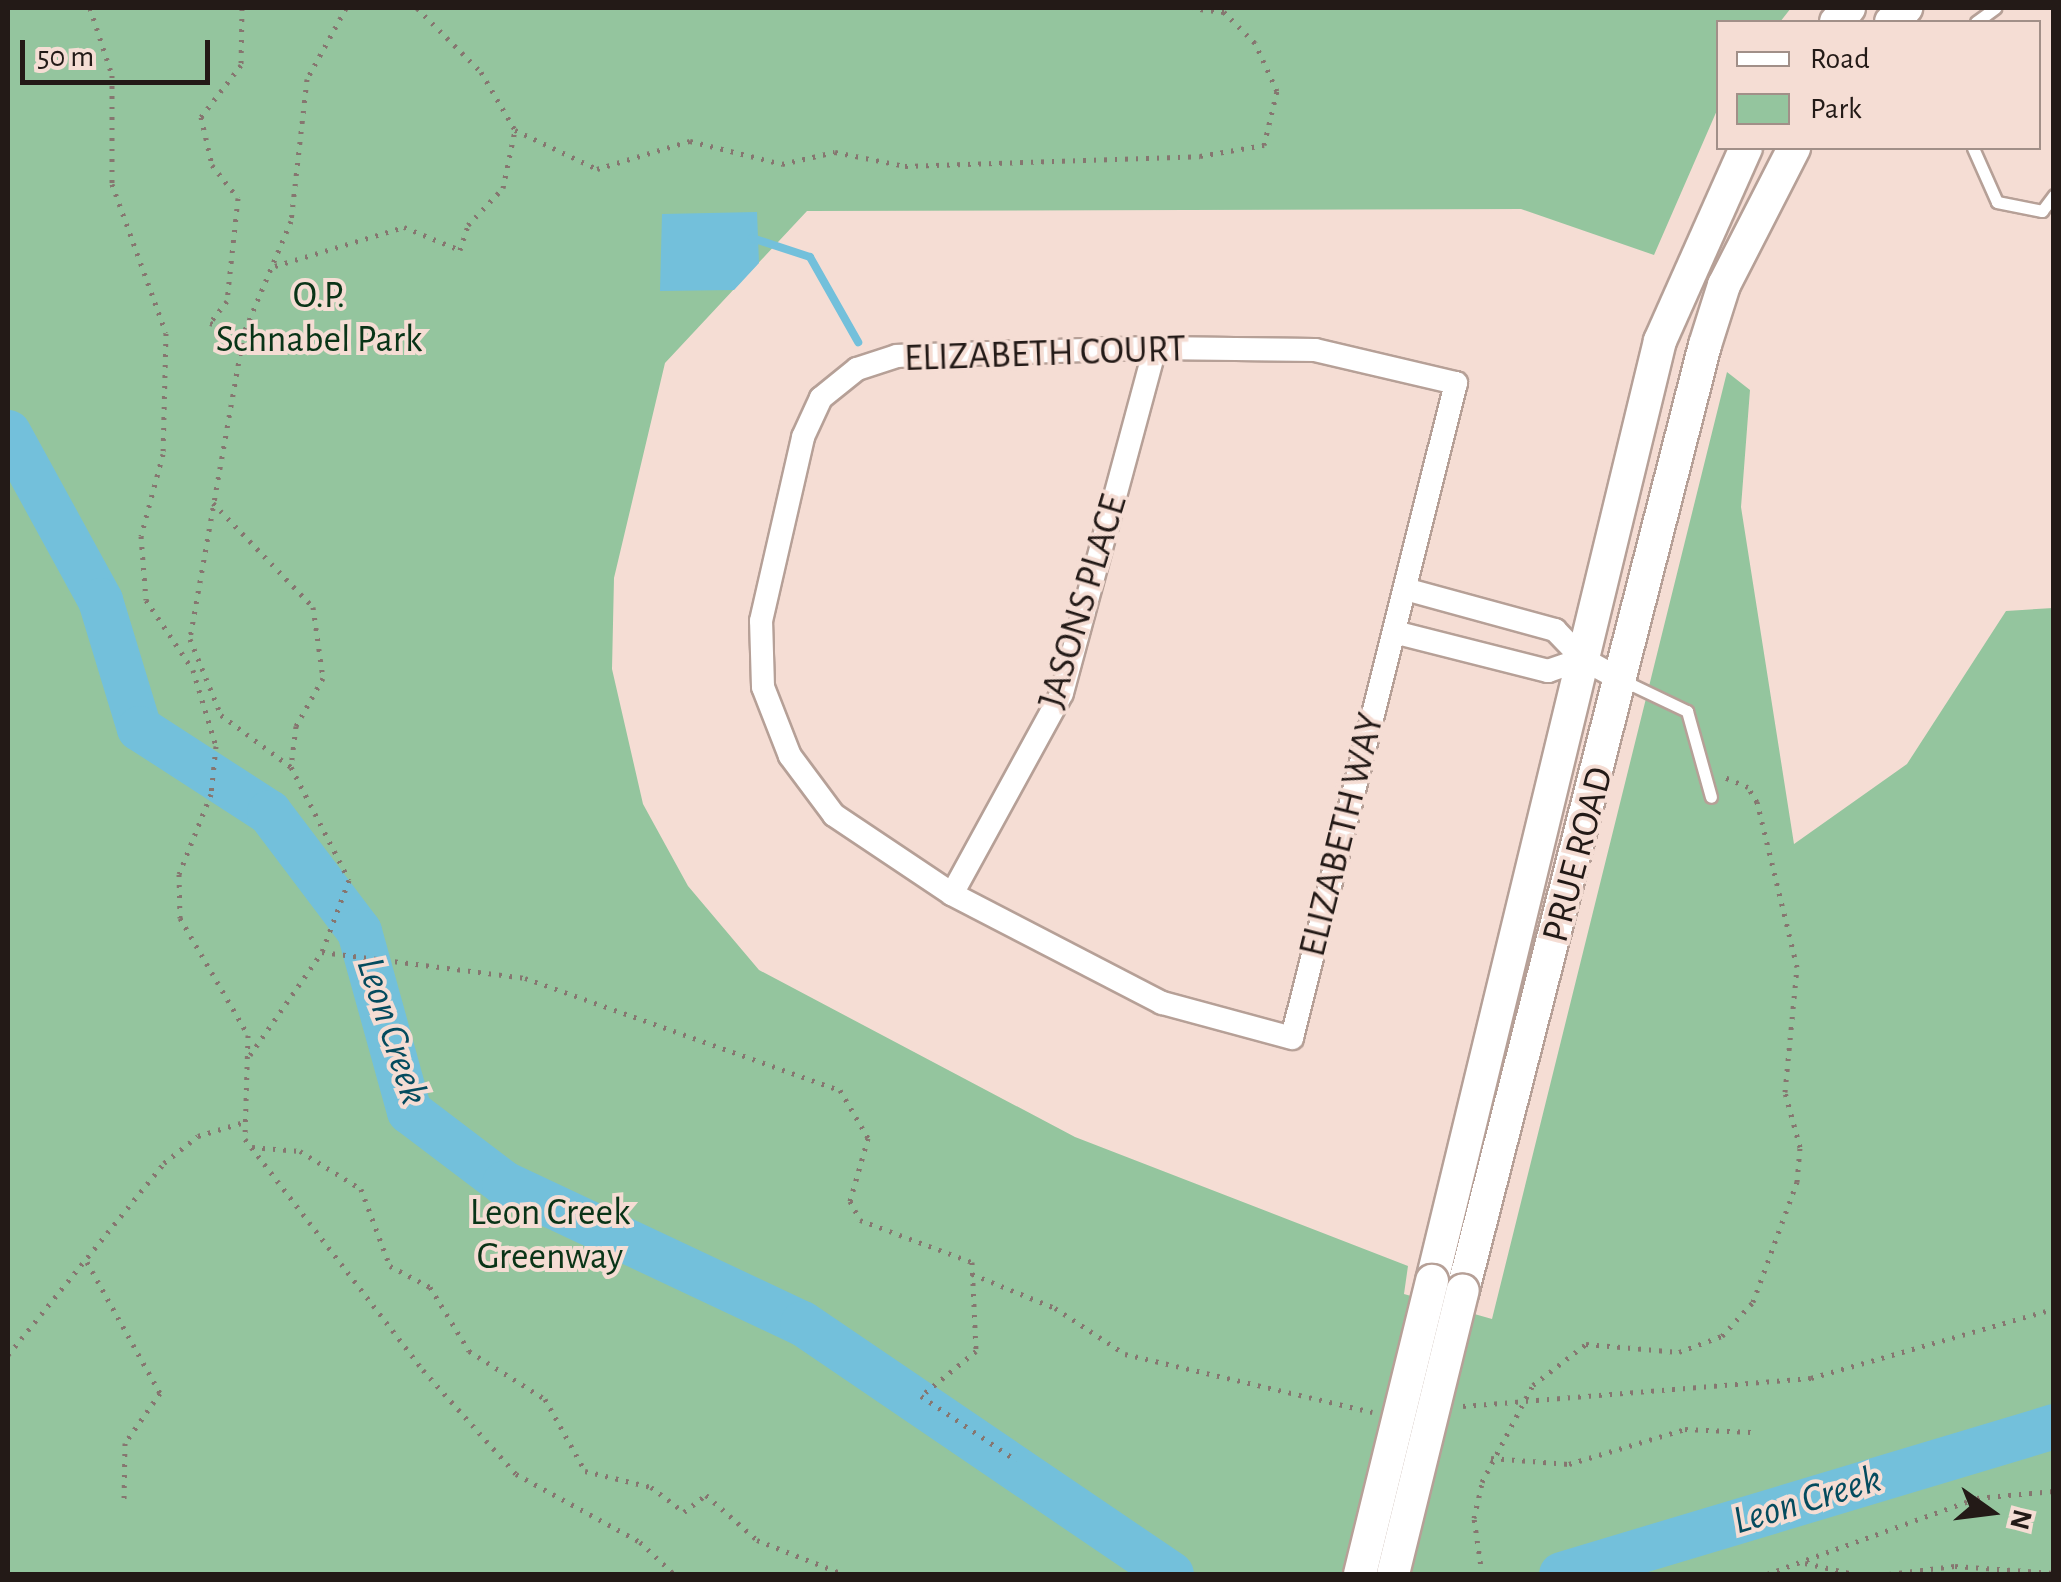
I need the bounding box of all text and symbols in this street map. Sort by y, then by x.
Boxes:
scale bar [25,20,215,82]
legend [1716,20,2041,150]
text: 50 m [37,42,94,72]
text: Road [1810,44,1870,74]
text: Park [1810,94,1862,124]
park label: O.P. Schnabel Park [216,274,422,363]
street label: ELIZABETH COURT [903,327,1187,383]
street label: JASONS PLACE [1030,490,1138,714]
street label: ELIZABETH WAY [1291,709,1395,961]
street label: PRUE ROAD [1534,763,1624,947]
water label: Leon Creek [346,951,438,1111]
park label: Leon Creek Greenway [470,1191,630,1280]
water label: Leon Creek [1727,1455,1887,1545]
north arrow [1941,1462,2041,1562]
text: N [2004,1506,2036,1532]

